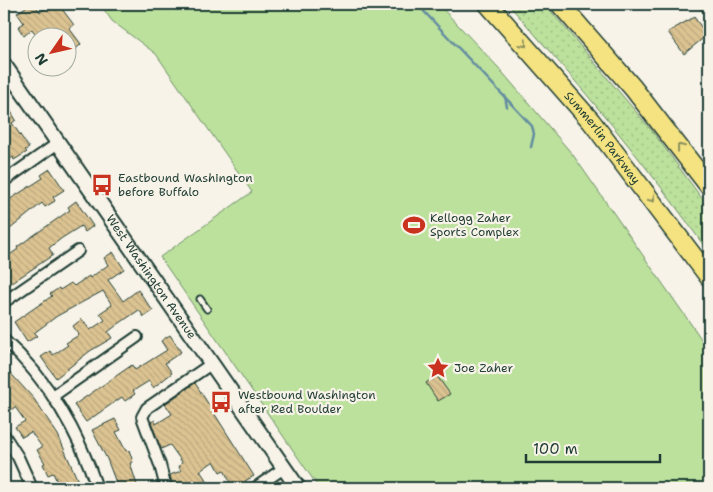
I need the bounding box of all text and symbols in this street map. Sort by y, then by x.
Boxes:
north arrow [28,28,78,78]
one-way arrow [519,39,528,48]
text: N [31,50,52,69]
street label: Summerlin Parkway [561,88,644,187]
one-way arrow [678,144,686,153]
place label: Eastbound Washington before Buffalo [118,170,253,200]
bus stop icon: Eastbound Washington before Buffalo [89,172,115,198]
one-way arrow [646,193,655,203]
place label: Kellogg Zaher Sports Complex [430,210,519,240]
street label: West Washington Avenue [102,211,200,342]
sports icon: Kellogg Zaher Sports Complex [401,212,427,238]
place icon: Joe Zaher [425,355,451,381]
place label: Joe Zaher [454,360,514,376]
place label: Westbound Washington after Red Boulder [238,387,376,417]
bus stop icon: Westbound Washington after Red Boulder [208,389,234,415]
scale bar [526,432,659,464]
text: 100 m [533,439,578,459]

